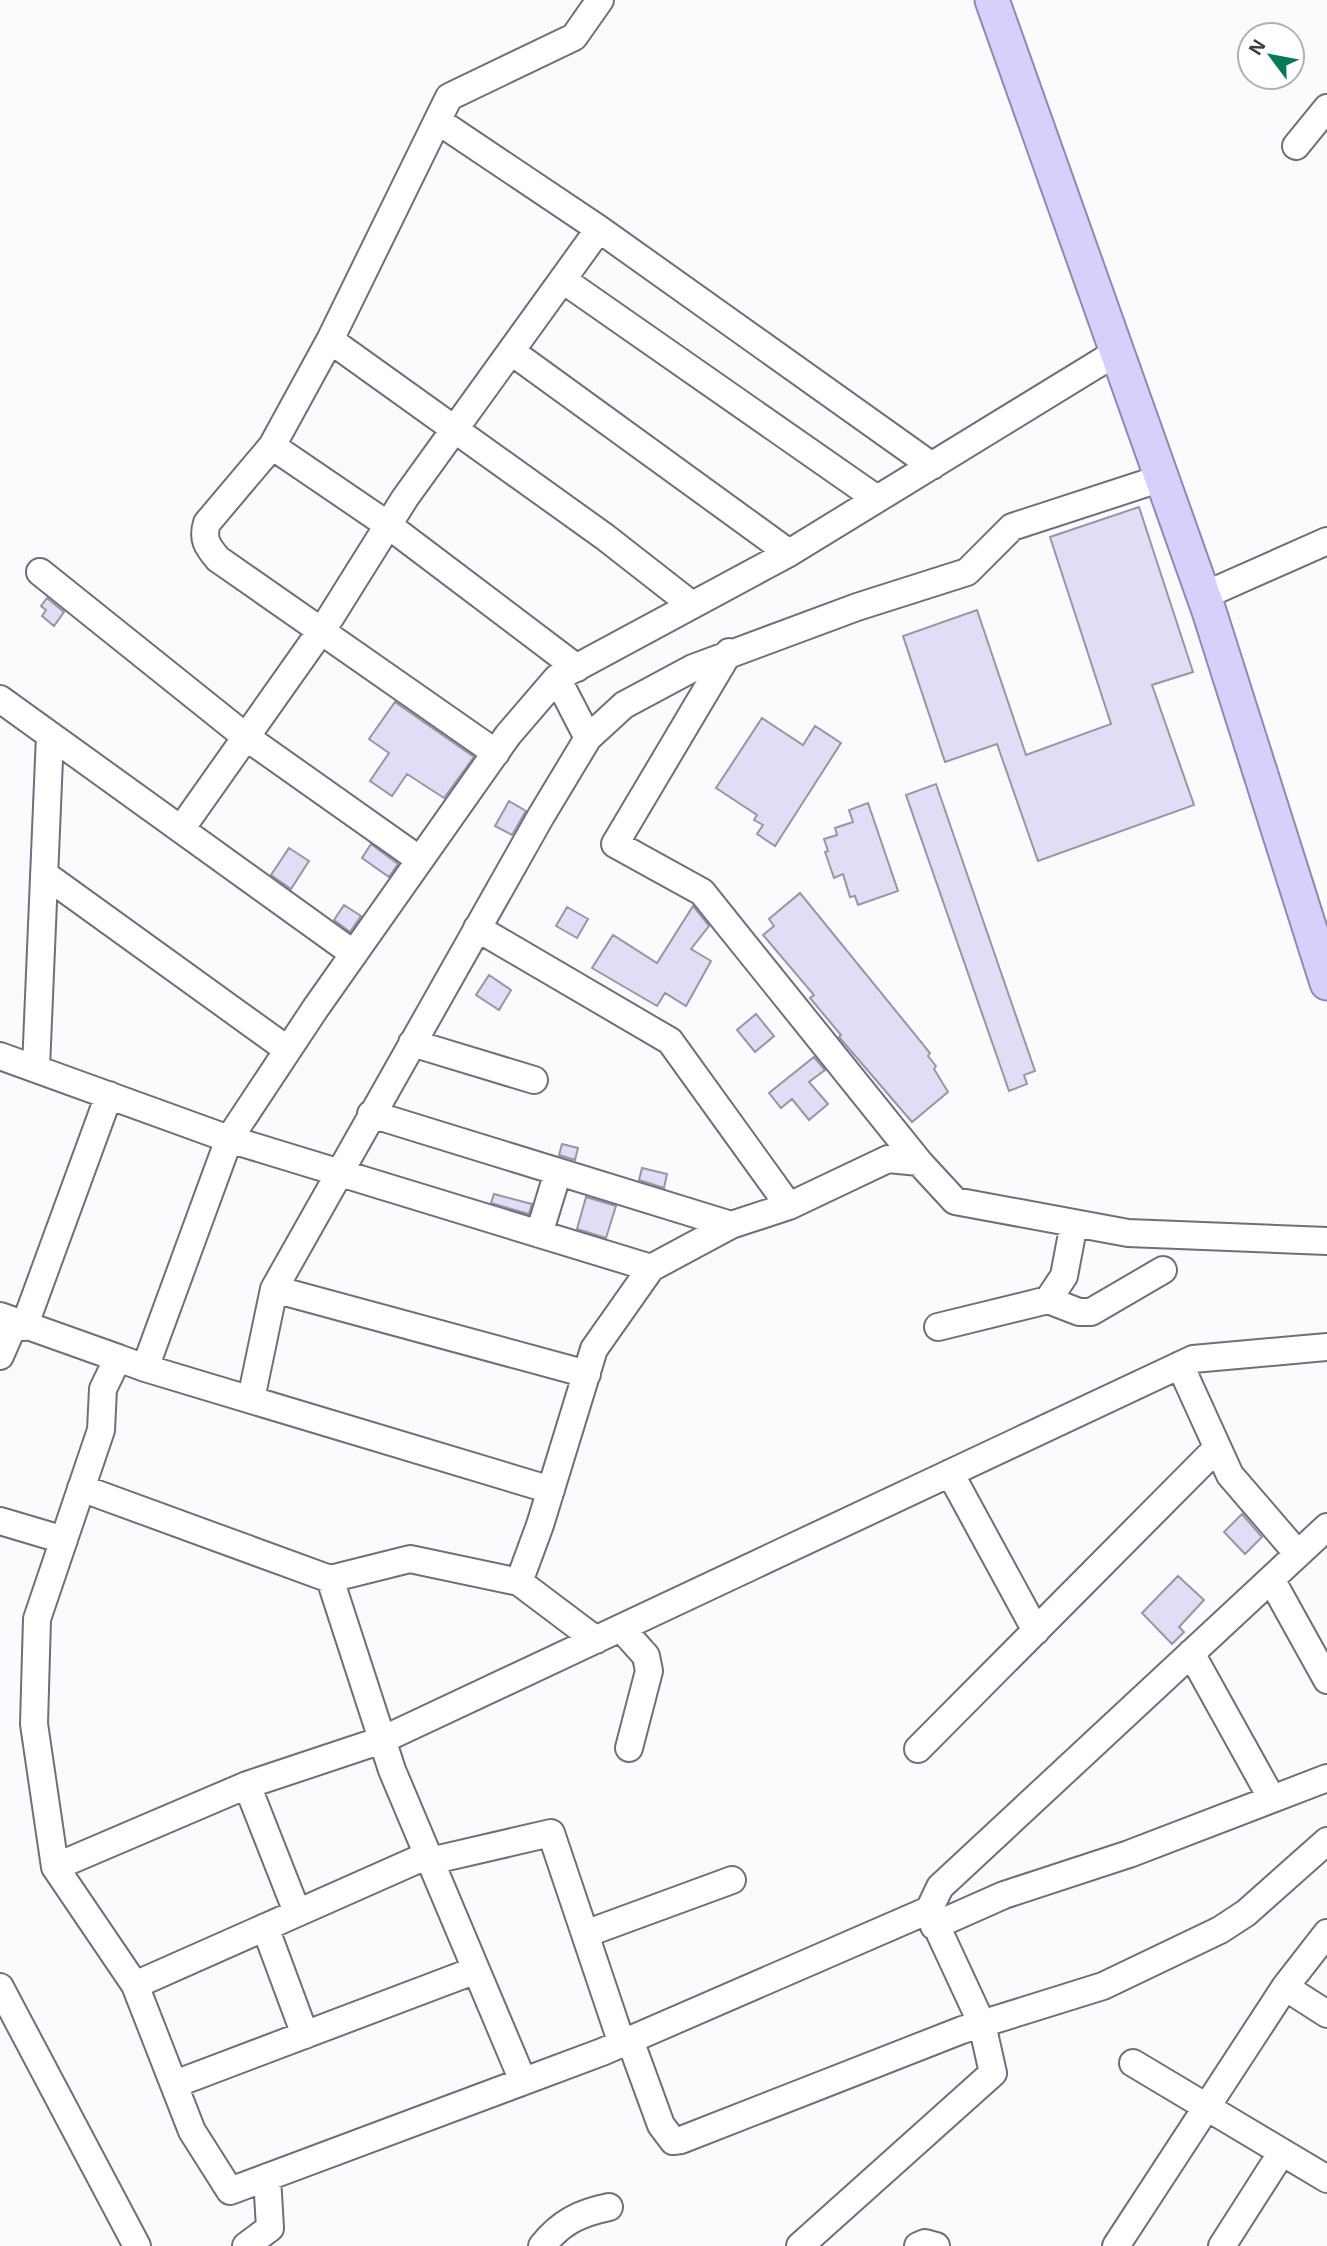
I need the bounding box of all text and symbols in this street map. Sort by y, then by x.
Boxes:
north arrow [1236,21,1306,91]
text: N [1244,36,1270,59]

